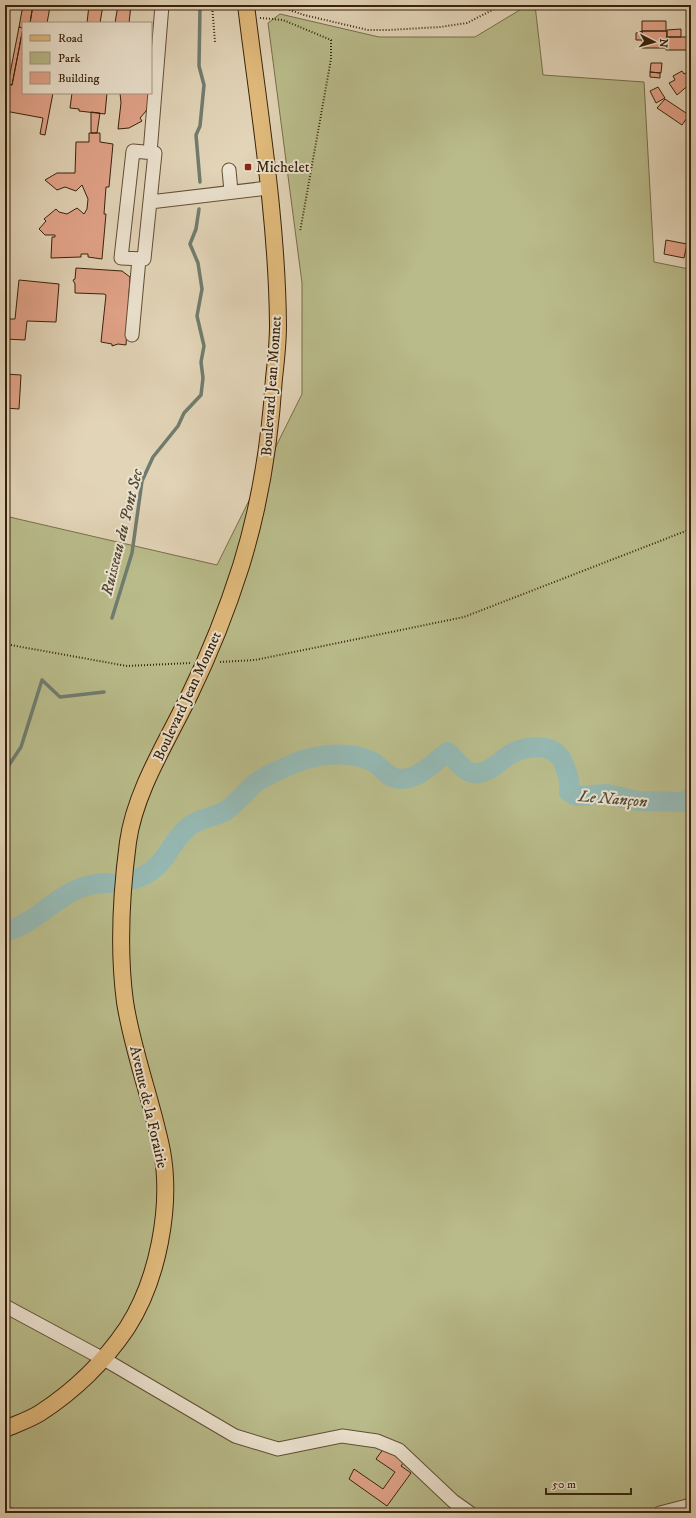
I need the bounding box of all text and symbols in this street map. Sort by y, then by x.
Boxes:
legend [22,22,152,94]
north arrow [634,22,674,62]
text: Road [58,31,83,46]
text: N [656,38,670,48]
text: Park [58,51,80,66]
text: Building [58,71,99,86]
place label: Michelet [256,158,310,177]
marker: Michelet [243,162,253,172]
street label: Boulevard Jean Monnet [257,315,286,457]
water label: Ruisseau du Pont Sec [96,466,148,598]
street label: Boulevard Jean Monnet [149,628,226,764]
water label: Le Nançon [577,786,648,812]
street label: Avenue de la Forairie [125,1044,172,1170]
scale bar [546,1470,631,1496]
text: 50 m [552,1477,576,1492]

